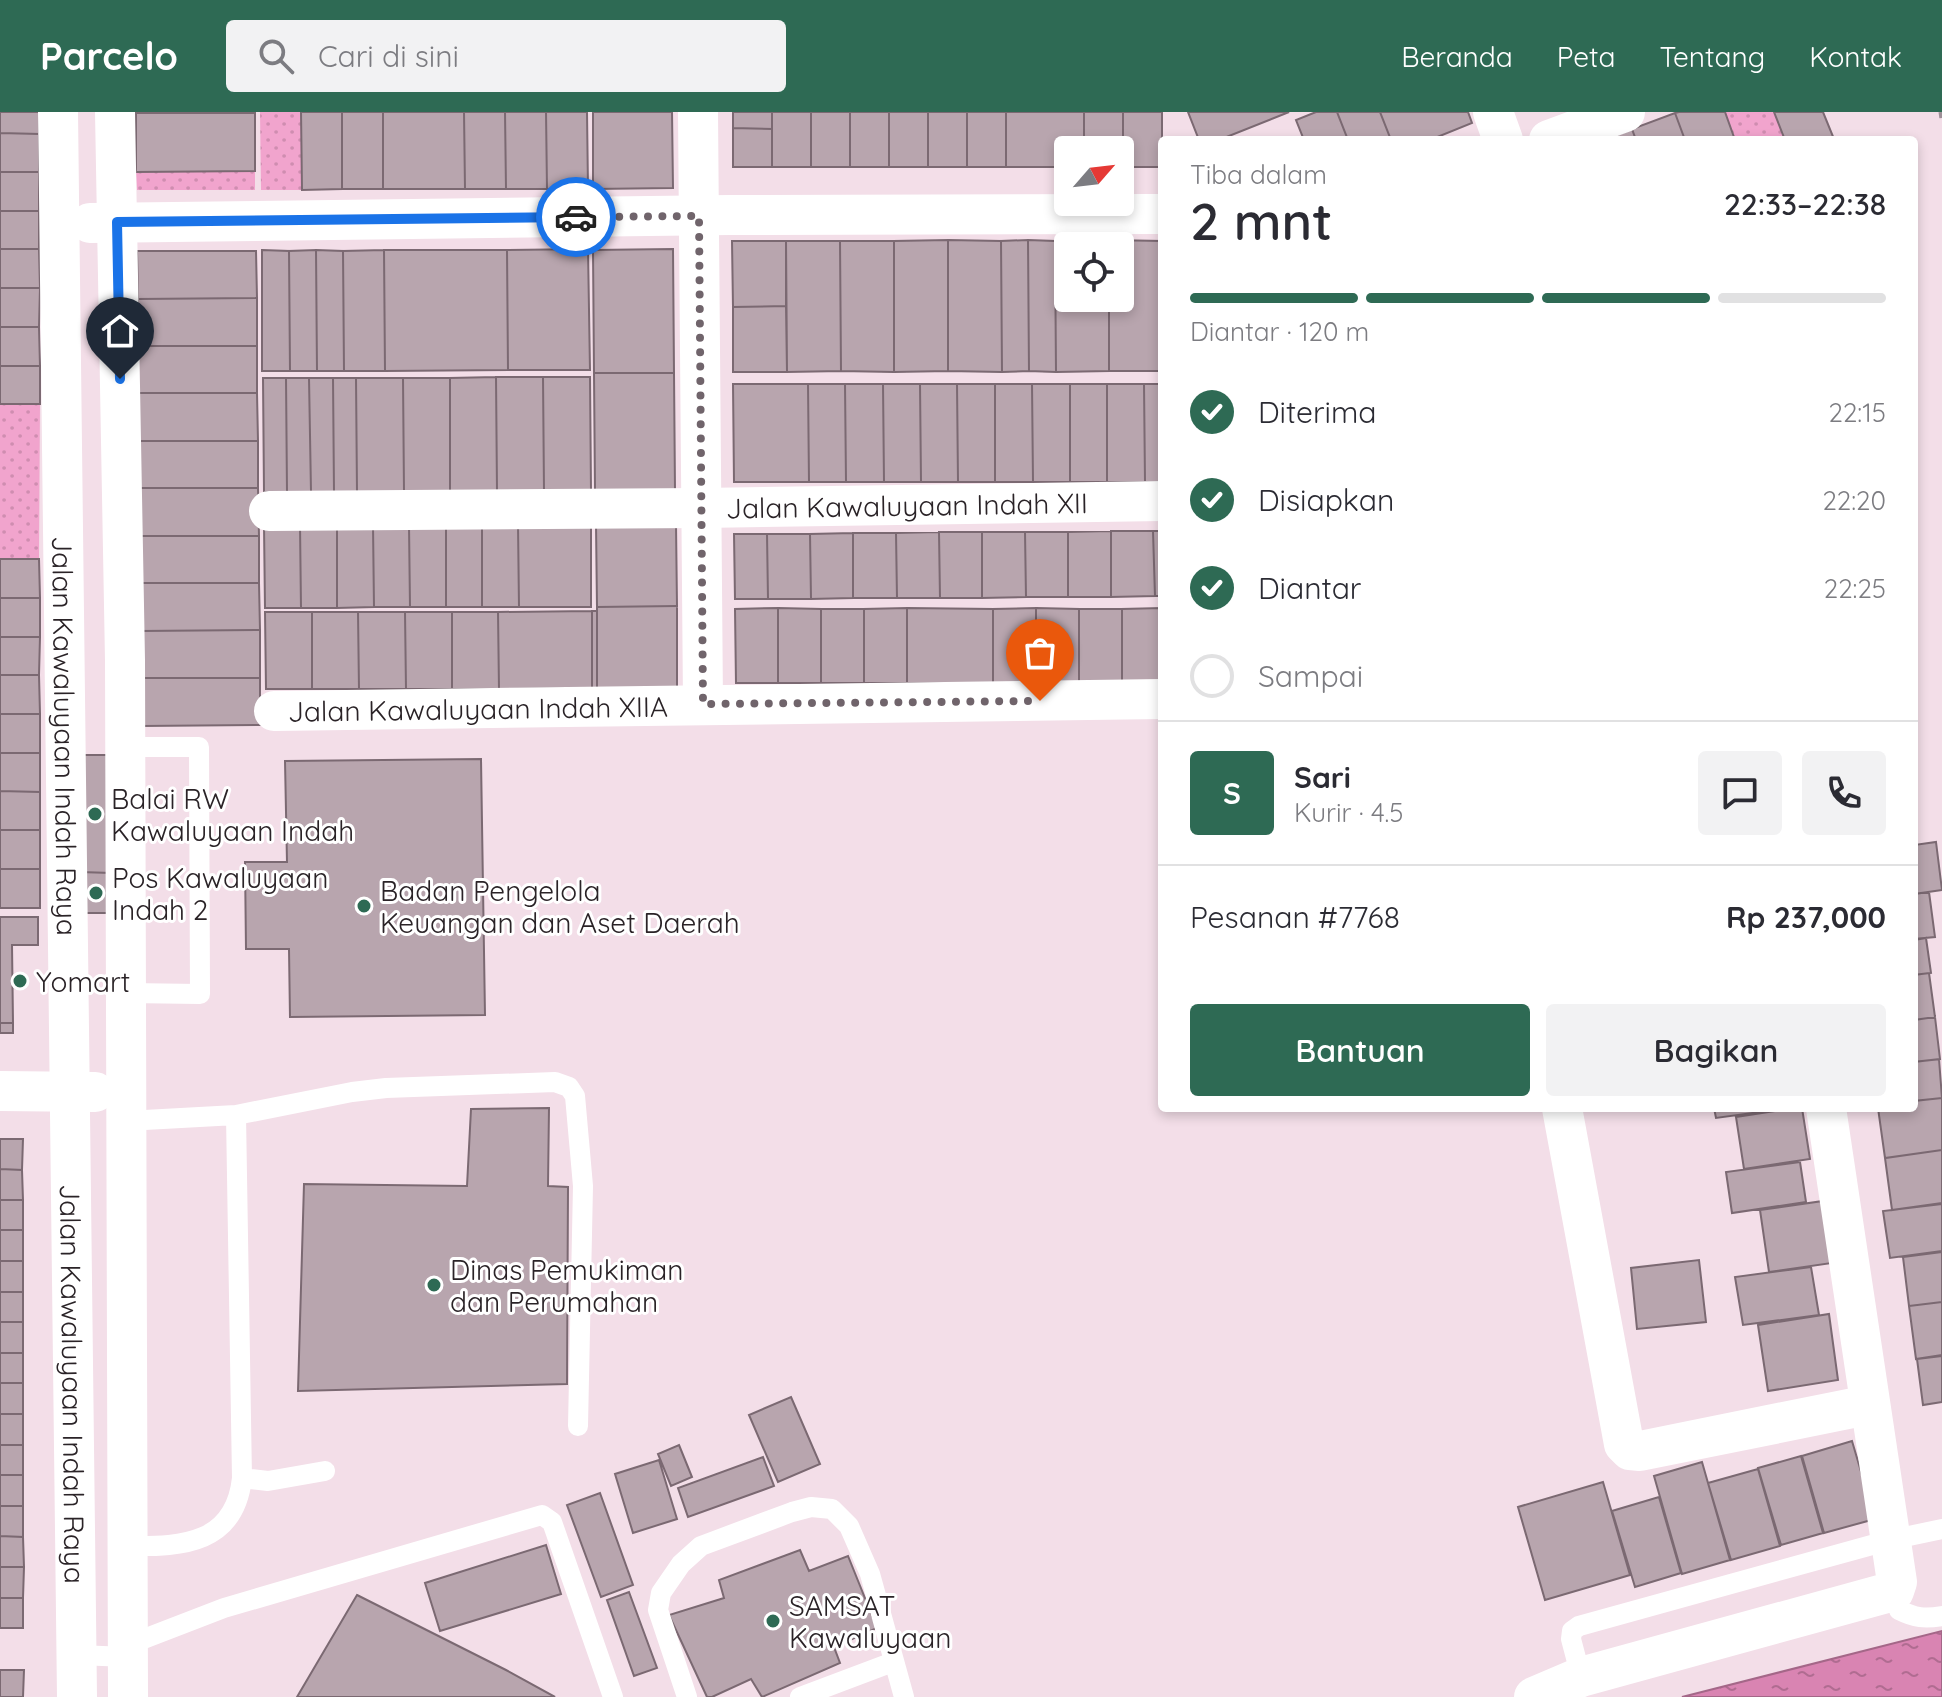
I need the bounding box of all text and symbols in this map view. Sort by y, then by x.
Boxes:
search box [226,20,786,92]
text: Parcelo [40,32,178,80]
icon: search [254,34,298,78]
text: Cari di sini [318,37,459,75]
text: Beranda [1401,39,1513,74]
text: Peta [1557,39,1615,74]
text: Tentang [1659,39,1765,74]
text: Kontak [1809,39,1902,74]
north arrow [1054,136,1134,216]
map controls [1054,136,1134,312]
text: Tiba dalam [1190,158,1327,191]
courier [536,177,616,257]
text: 22:33–22:38 [1724,185,1886,223]
text: 2 mnt [1190,188,1332,253]
icon: car [554,195,598,239]
button: locate [1054,232,1134,312]
pin [86,297,154,379]
icon: home [98,309,142,353]
text: Diantar · 120 m [1190,315,1369,348]
icon: check [1190,390,1234,434]
text: Diterima [1258,393,1376,431]
text: 22:15 [1829,396,1886,429]
icon: check [1190,478,1234,522]
text: Disiapkan [1258,481,1394,519]
text: 22:20 [1822,484,1886,517]
street label: Jalan Kawaluyaan Indah XII [726,485,1088,525]
street label: Jalan Kawaluyaan Indah Raya [46,536,85,936]
icon: check [1190,566,1234,610]
text: Diantar [1258,569,1361,607]
text: 22:25 [1824,572,1886,605]
pin [1006,619,1074,701]
icon: bag [1018,631,1062,675]
text: Sampai [1258,657,1363,695]
street label: Jalan Kawaluyaan Indah XIIA [288,688,668,728]
button: chat [1698,751,1782,835]
button: phone [1802,751,1886,835]
text: Sari [1294,758,1351,796]
text: S [1223,774,1241,812]
place label: Balai RW Kawaluyaan Indah [111,781,354,848]
text: Kurir · 4.5 [1294,796,1403,829]
marker: Balai RW Kawaluyaan Indah [86,805,104,823]
place label: Pos Kawaluyaan Indah 2 [112,860,328,927]
place label: Badan Pengelola Keuangan dan Aset Daerah [380,873,740,940]
marker: Pos Kawaluyaan Indah 2 [87,884,105,902]
marker: Badan Pengelola Keuangan dan Aset Daerah [355,897,373,915]
text: Pesanan #7768 [1190,898,1400,936]
text: Rp 237,000 [1726,898,1886,936]
place label: Yomart [36,964,130,999]
marker: Yomart [11,972,29,990]
button: Bantuan [1190,1004,1530,1096]
button: Bagikan [1546,1004,1886,1096]
street label: Jalan Kawaluyaan Indah Raya [53,1184,93,1584]
place label: Dinas Pemukiman dan Perumahan [450,1252,683,1319]
marker: Dinas Pemukiman dan Perumahan [425,1276,443,1294]
place label: SAMSAT Kawaluyaan [789,1588,951,1655]
marker: SAMSAT Kawaluyaan [764,1612,782,1630]

